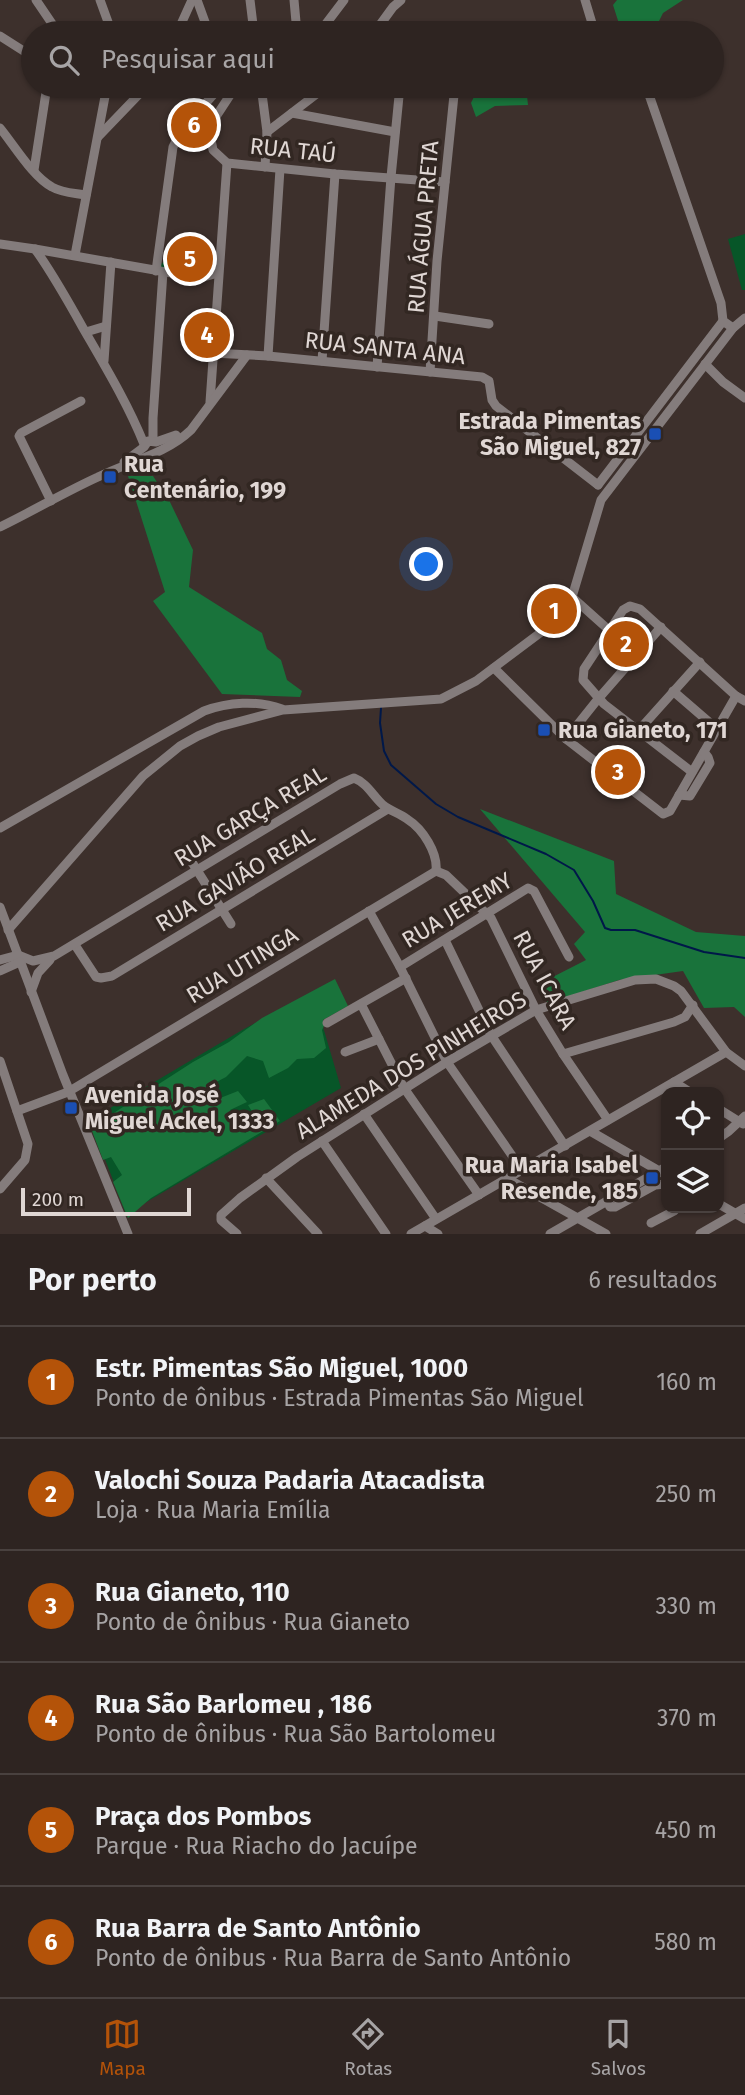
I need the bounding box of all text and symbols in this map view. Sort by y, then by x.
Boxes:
search box [21,21,724,98]
icon: search [45,41,83,79]
text: Pesquisar aqui [101,44,275,75]
pin: 6 [171,99,217,151]
street label: RUA TAÚ [248,131,338,168]
street label: RUA ÁGUA PRETA [401,139,445,315]
pin: 5 [167,233,213,285]
pin: 4 [184,309,230,361]
street label: RUA SANTA ANA [303,326,468,370]
place label: Estrada Pimentas São Miguel, 827 [458,407,641,461]
marker: Estrada Pimentas São Miguel, 827 [647,426,663,442]
place label: Rua Centenário, 199 [124,450,286,504]
marker: Rua Centenário, 199 [102,469,118,485]
your location [409,547,443,581]
pin: 1 [531,585,577,637]
pin: 2 [603,618,649,670]
place label: Rua Gianeto, 171 [558,716,728,744]
marker: Rua Gianeto, 171 [536,722,552,738]
pin: 3 [595,746,641,798]
street label: RUA GARÇA REAL [169,760,331,872]
street label: RUA GAVIÃO REAL [150,820,320,938]
street label: RUA JEREMY [397,866,518,954]
street label: RUA UTINGA [181,920,304,1009]
street label: RUA ICARA [507,926,583,1035]
street label: ALAMEDA DOS PINHEIROS [291,985,531,1145]
place label: Avenida José Miguel Ackel, 1333 [84,1081,274,1135]
map controls [661,1087,724,1213]
button: locate [661,1087,724,1150]
marker: Avenida José Miguel Ackel, 1333 [63,1100,79,1116]
button: layers [661,1150,724,1213]
place label: Rua Maria Isabel Resende, 185 [465,1151,638,1205]
marker: Rua Maria Isabel Resende, 185 [644,1170,660,1186]
scale bar [21,1185,191,1217]
text: 200 m [32,1188,84,1211]
text: Por perto [28,1262,157,1298]
text: 6 resultados [588,1266,717,1294]
text: Estr. Pimentas São Miguel, 1000 [95,1353,468,1384]
text: 1 [46,1368,56,1396]
text: 160 m [656,1368,717,1396]
text: Ponto de ônibus · Estrada Pimentas São Miguel [95,1384,584,1412]
text: Valochi Souza Padaria Atacadista [95,1465,485,1496]
text: 2 [45,1480,57,1508]
text: 250 m [655,1480,717,1508]
text: Loja · Rua Maria Emília [95,1496,330,1524]
text: Rua Gianeto, 110 [95,1577,290,1608]
text: 3 [45,1592,57,1620]
text: 330 m [655,1592,717,1620]
text: Ponto de ônibus · Rua Gianeto [95,1608,410,1636]
text: Rua São Barlomeu , 186 [95,1689,372,1720]
text: 4 [45,1704,58,1732]
text: 370 m [657,1704,717,1732]
text: Ponto de ônibus · Rua São Bartolomeu [95,1720,496,1748]
text: Praça dos Pombos [95,1801,311,1832]
text: 5 [45,1816,57,1844]
text: 450 m [655,1816,717,1844]
text: Parque · Rua Riacho do Jacuípe [95,1832,418,1860]
text: Rua Barra de Santo Antônio [95,1913,421,1944]
text: 6 [45,1928,57,1956]
text: 580 m [654,1928,717,1956]
text: Ponto de ônibus · Rua Barra de Santo Antônio [95,1944,571,1972]
tab: Mapa [99,2015,146,2080]
tab: Rotas [344,2015,392,2080]
tab: Salvos [591,2015,646,2080]

